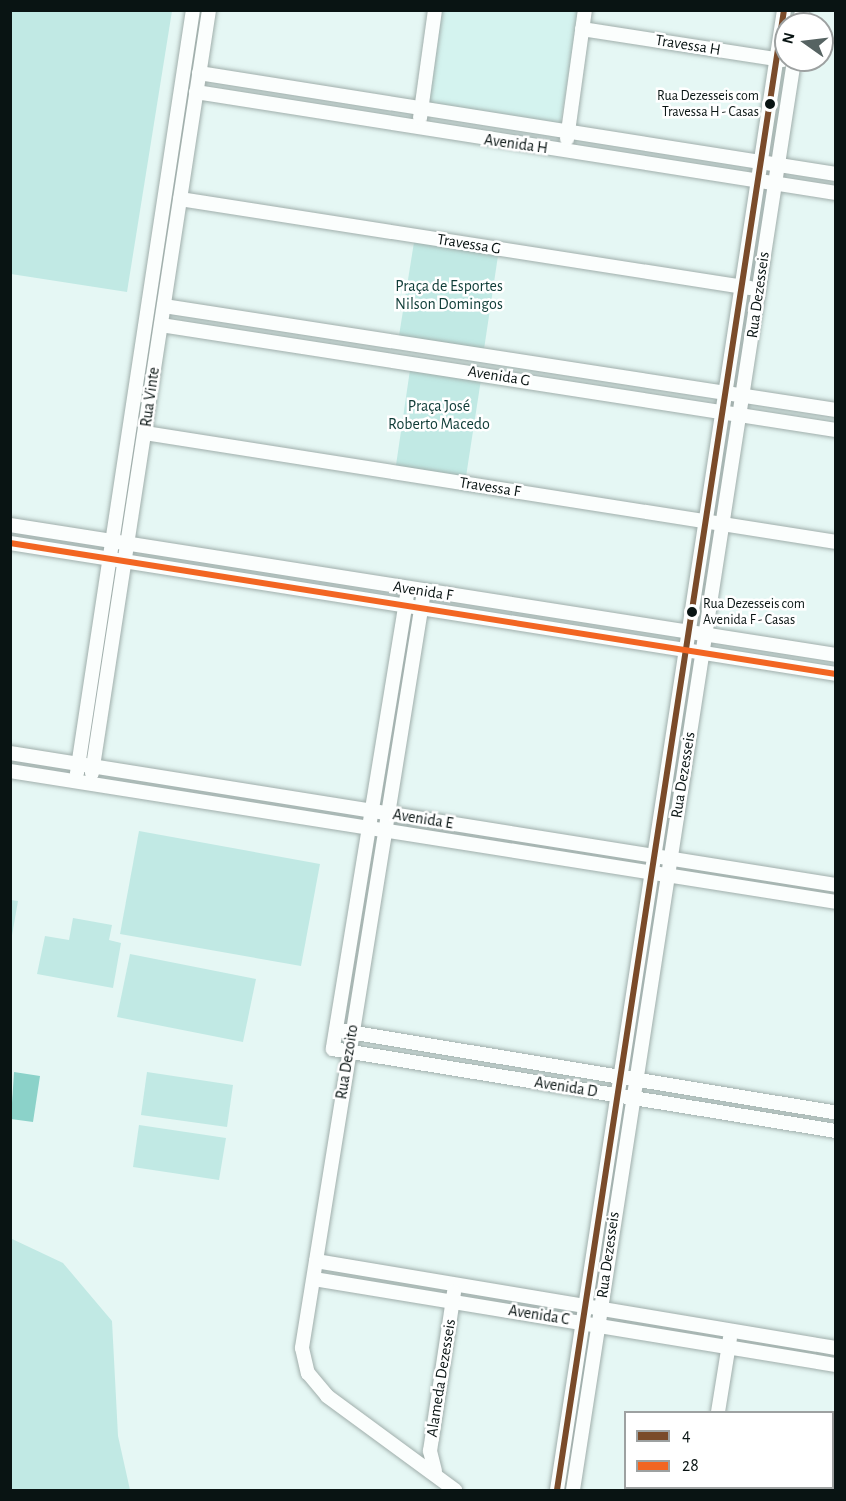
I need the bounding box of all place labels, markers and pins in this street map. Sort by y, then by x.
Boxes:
place label: Rua Dezesseis com Travessa H - Casas [657,88,759,120]
marker: Rua Dezesseis com Travessa H - Casas [764,98,776,110]
place label: Rua Dezesseis com Avenida F - Casas [703,596,805,628]
marker: Rua Dezesseis com Avenida F - Casas [686,606,698,618]

